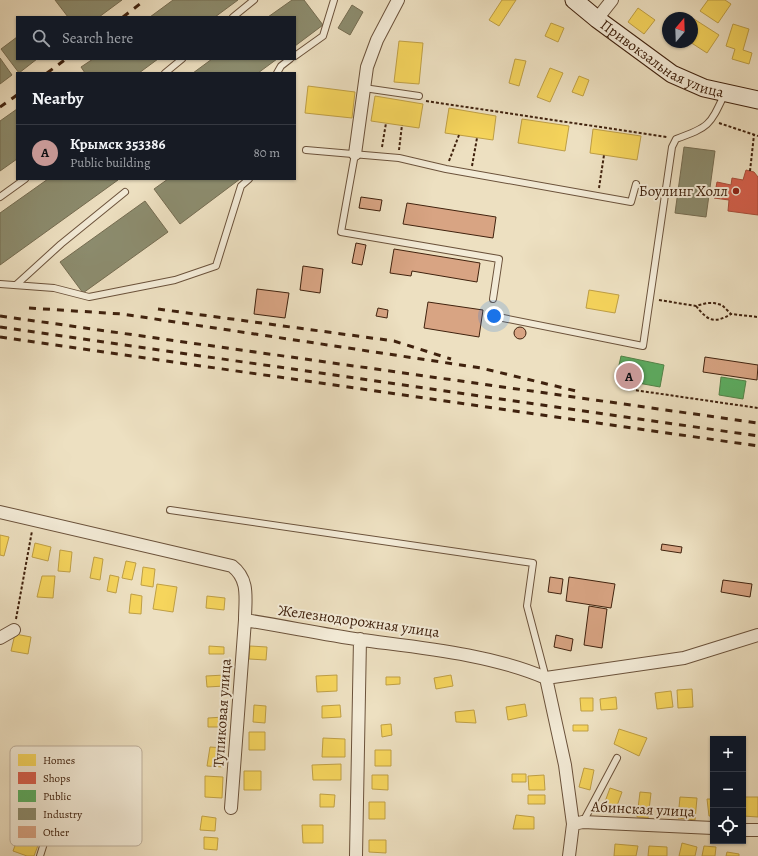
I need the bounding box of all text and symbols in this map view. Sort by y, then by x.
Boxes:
north arrow [662,12,698,48]
street label: Привокзальная улица [596,15,726,102]
search box [16,16,296,60]
icon: search [30,27,52,49]
text: Search here [62,28,133,48]
text: Nearby [32,87,83,110]
text: Крымск 353386 [70,134,165,154]
text: A [41,144,49,161]
text: 80 m [253,144,280,161]
text: Public building [70,154,150,171]
place label: Боулинг Холл [639,181,728,201]
marker: Боулинг Холл [731,186,741,196]
your location [484,306,504,326]
pin: A [616,361,642,391]
street label: Железнодорожная улица [277,600,441,642]
street label: Тупиковая улица [208,658,236,768]
map controls [710,736,746,844]
button: + [710,736,746,772]
legend [10,746,142,846]
text: Homes [43,753,75,768]
text: Shops [43,771,70,786]
button: − [710,772,746,808]
text: Public [43,789,71,804]
street label: Абинская улица [590,796,695,822]
text: Industry [43,807,82,822]
button: locate [710,808,746,844]
text: Other [43,825,69,840]

